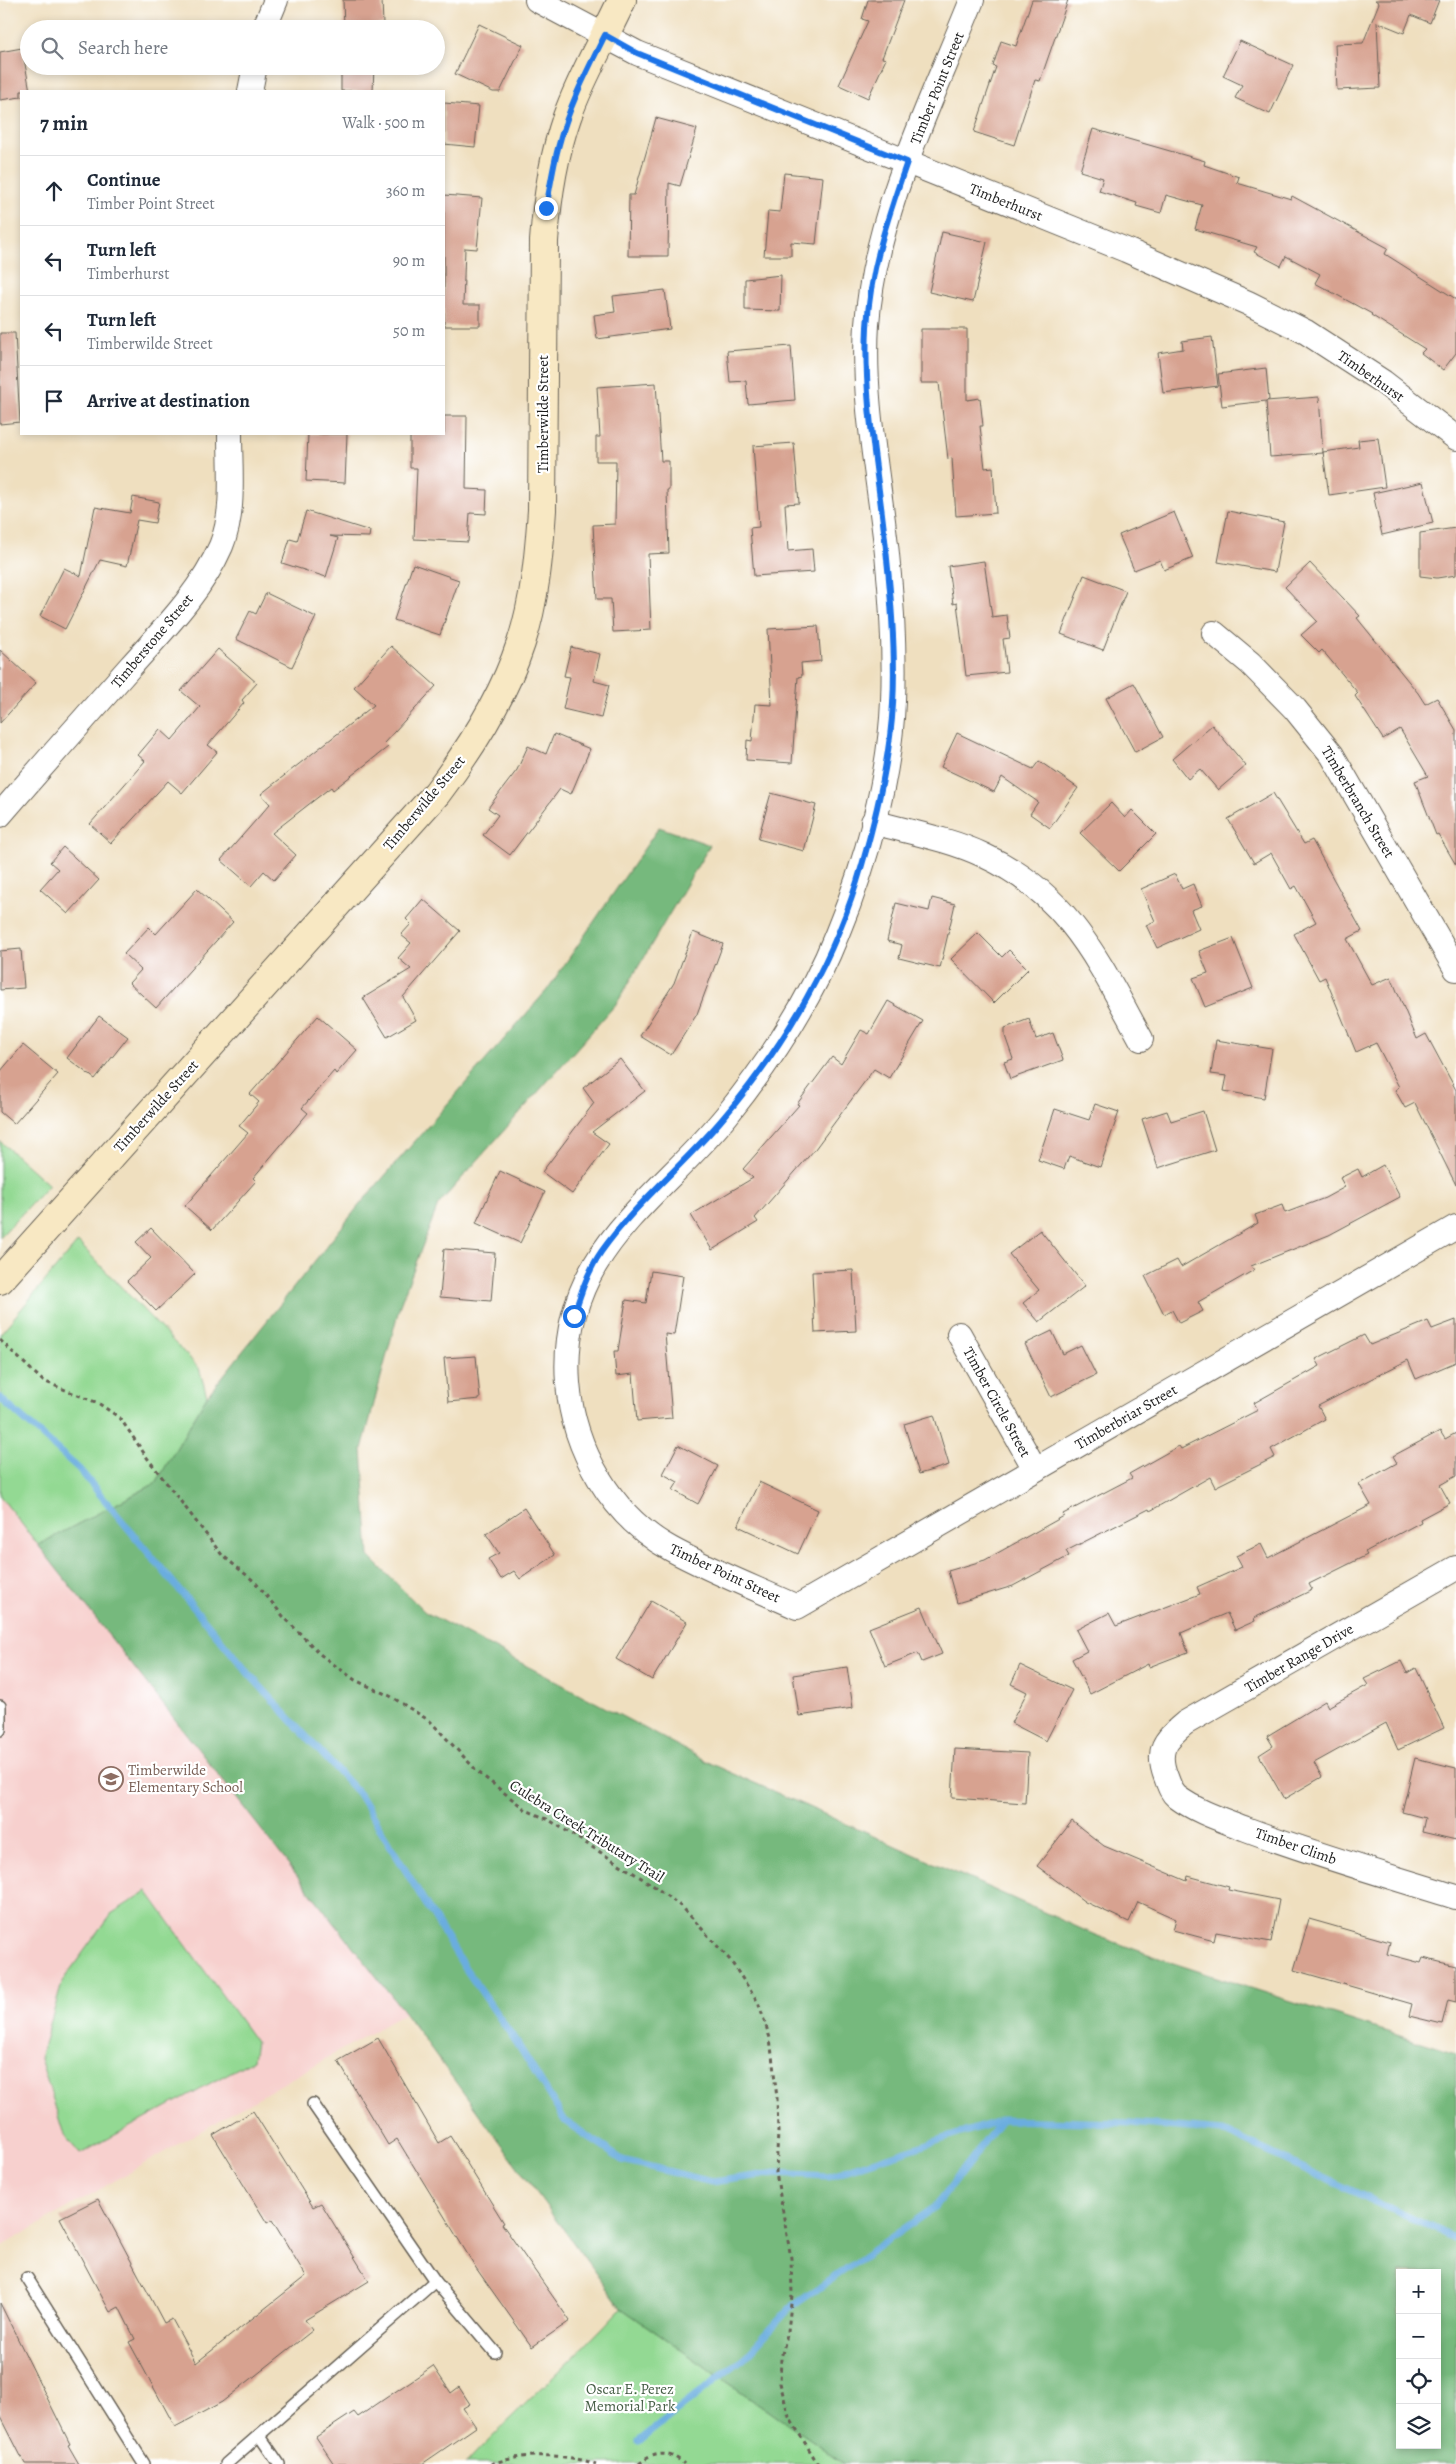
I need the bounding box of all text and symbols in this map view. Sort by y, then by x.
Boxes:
search box [20,20,445,75]
street label: Timber Point Street [905,29,969,147]
icon: search [38,34,66,62]
text: Search here [78,35,168,61]
text: 7 min [40,109,88,137]
text: Walk · 500 m [342,112,425,134]
text: Continue [87,167,161,193]
icon: ahead [40,177,68,205]
street label: Timberhurst [966,178,1046,226]
text: 360 m [386,180,425,202]
text: Timber Point Street [87,193,215,215]
route end [535,197,558,220]
text: Turn left [87,237,156,263]
icon: left [40,247,68,275]
text: 90 m [393,250,425,272]
text: Timberhurst [87,263,170,285]
text: Turn left [87,307,156,333]
icon: left [40,317,68,345]
text: 50 m [393,320,425,342]
text: Timberwilde Street [87,333,213,355]
street label: Timberhurst [1334,346,1408,406]
street label: Timberwilde Street [533,355,553,473]
icon: arrive [40,387,68,415]
text: Arrive at destination [87,388,250,414]
street label: Timberstone Street [106,589,198,693]
street label: Timberbranch Street [1317,742,1399,862]
street label: Timberwilde Street [378,751,470,855]
street label: Timberwilde Street [109,1055,203,1156]
route start [563,1305,586,1328]
street label: Timber Circle Street [958,1343,1036,1461]
street label: Timberbriar Street [1071,1380,1181,1454]
street label: Timber Point Street [666,1539,784,1607]
street label: Timber Range Drive [1241,1619,1357,1697]
place label: Timberwilde Elementary School [128,1760,243,1797]
school or university icon: Timberwilde Elementary School [98,1766,124,1792]
street label: Culebra Creek Tributary Trail [506,1775,668,1887]
street label: Timber Climb [1253,1823,1340,1869]
map controls [1396,2269,1441,2449]
button: + [1396,2269,1441,2314]
button: − [1396,2314,1441,2359]
button: locate [1396,2359,1441,2404]
park label: Oscar E. Perez Memorial Park [585,2379,676,2416]
button: layers [1396,2404,1441,2449]

